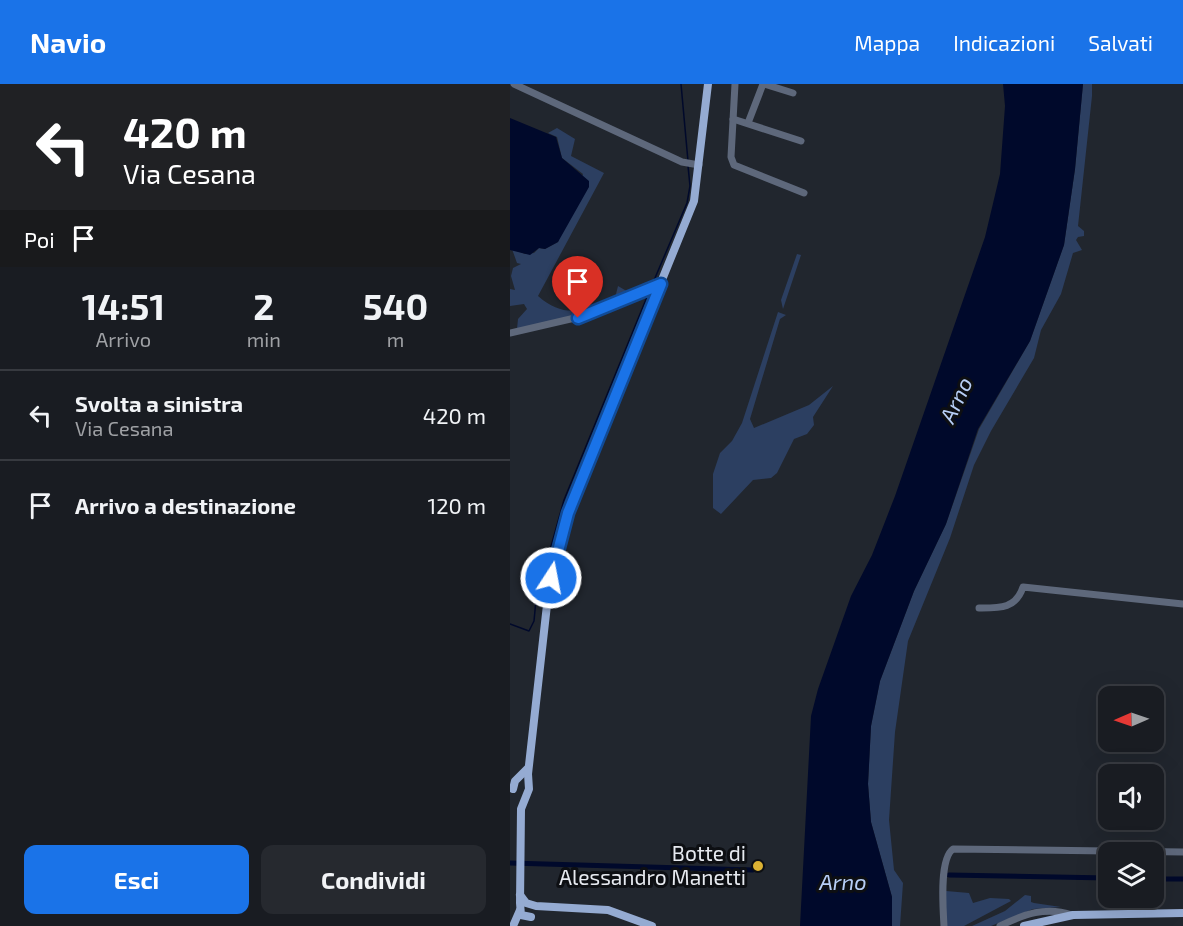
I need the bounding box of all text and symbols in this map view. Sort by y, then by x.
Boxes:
text: Navio [30,25,106,59]
text: Mappa [854,30,920,55]
text: Indicazioni [953,30,1055,55]
text: Salvati [1088,30,1153,55]
text: 420 m [123,106,247,156]
icon: left [24,108,102,186]
text: Via Cesana [123,157,256,189]
icon: arrive [67,222,100,255]
text: Poi [24,226,55,252]
pin [552,256,603,318]
icon: arrive [561,265,594,298]
text: 14:51 [82,284,165,327]
text: 2 [253,284,274,327]
text: 540 [363,284,428,327]
text: Arrivo [96,327,151,351]
text: min [247,327,281,351]
text: m [387,327,404,351]
water label: Arno [933,373,977,428]
text: Svolta a sinistra [75,390,243,416]
icon: left [24,399,57,432]
text: 420 m [423,402,486,428]
text: Via Cesana [75,416,173,440]
icon: arrive [24,489,57,522]
text: Arrivo a destinazione [75,492,296,518]
text: 120 m [427,492,486,518]
position arrow [519,546,583,610]
north arrow [1098,686,1164,752]
map controls [1098,686,1164,908]
button: sound [1098,764,1164,830]
place label: Botte di Alessandro Manetti [559,840,746,889]
button: layers [1098,842,1164,908]
button: Esci [24,845,249,914]
button: Condividi [261,845,486,914]
marker: Botte di Alessandro Manetti [751,859,765,873]
water label: Arno [818,868,867,894]

